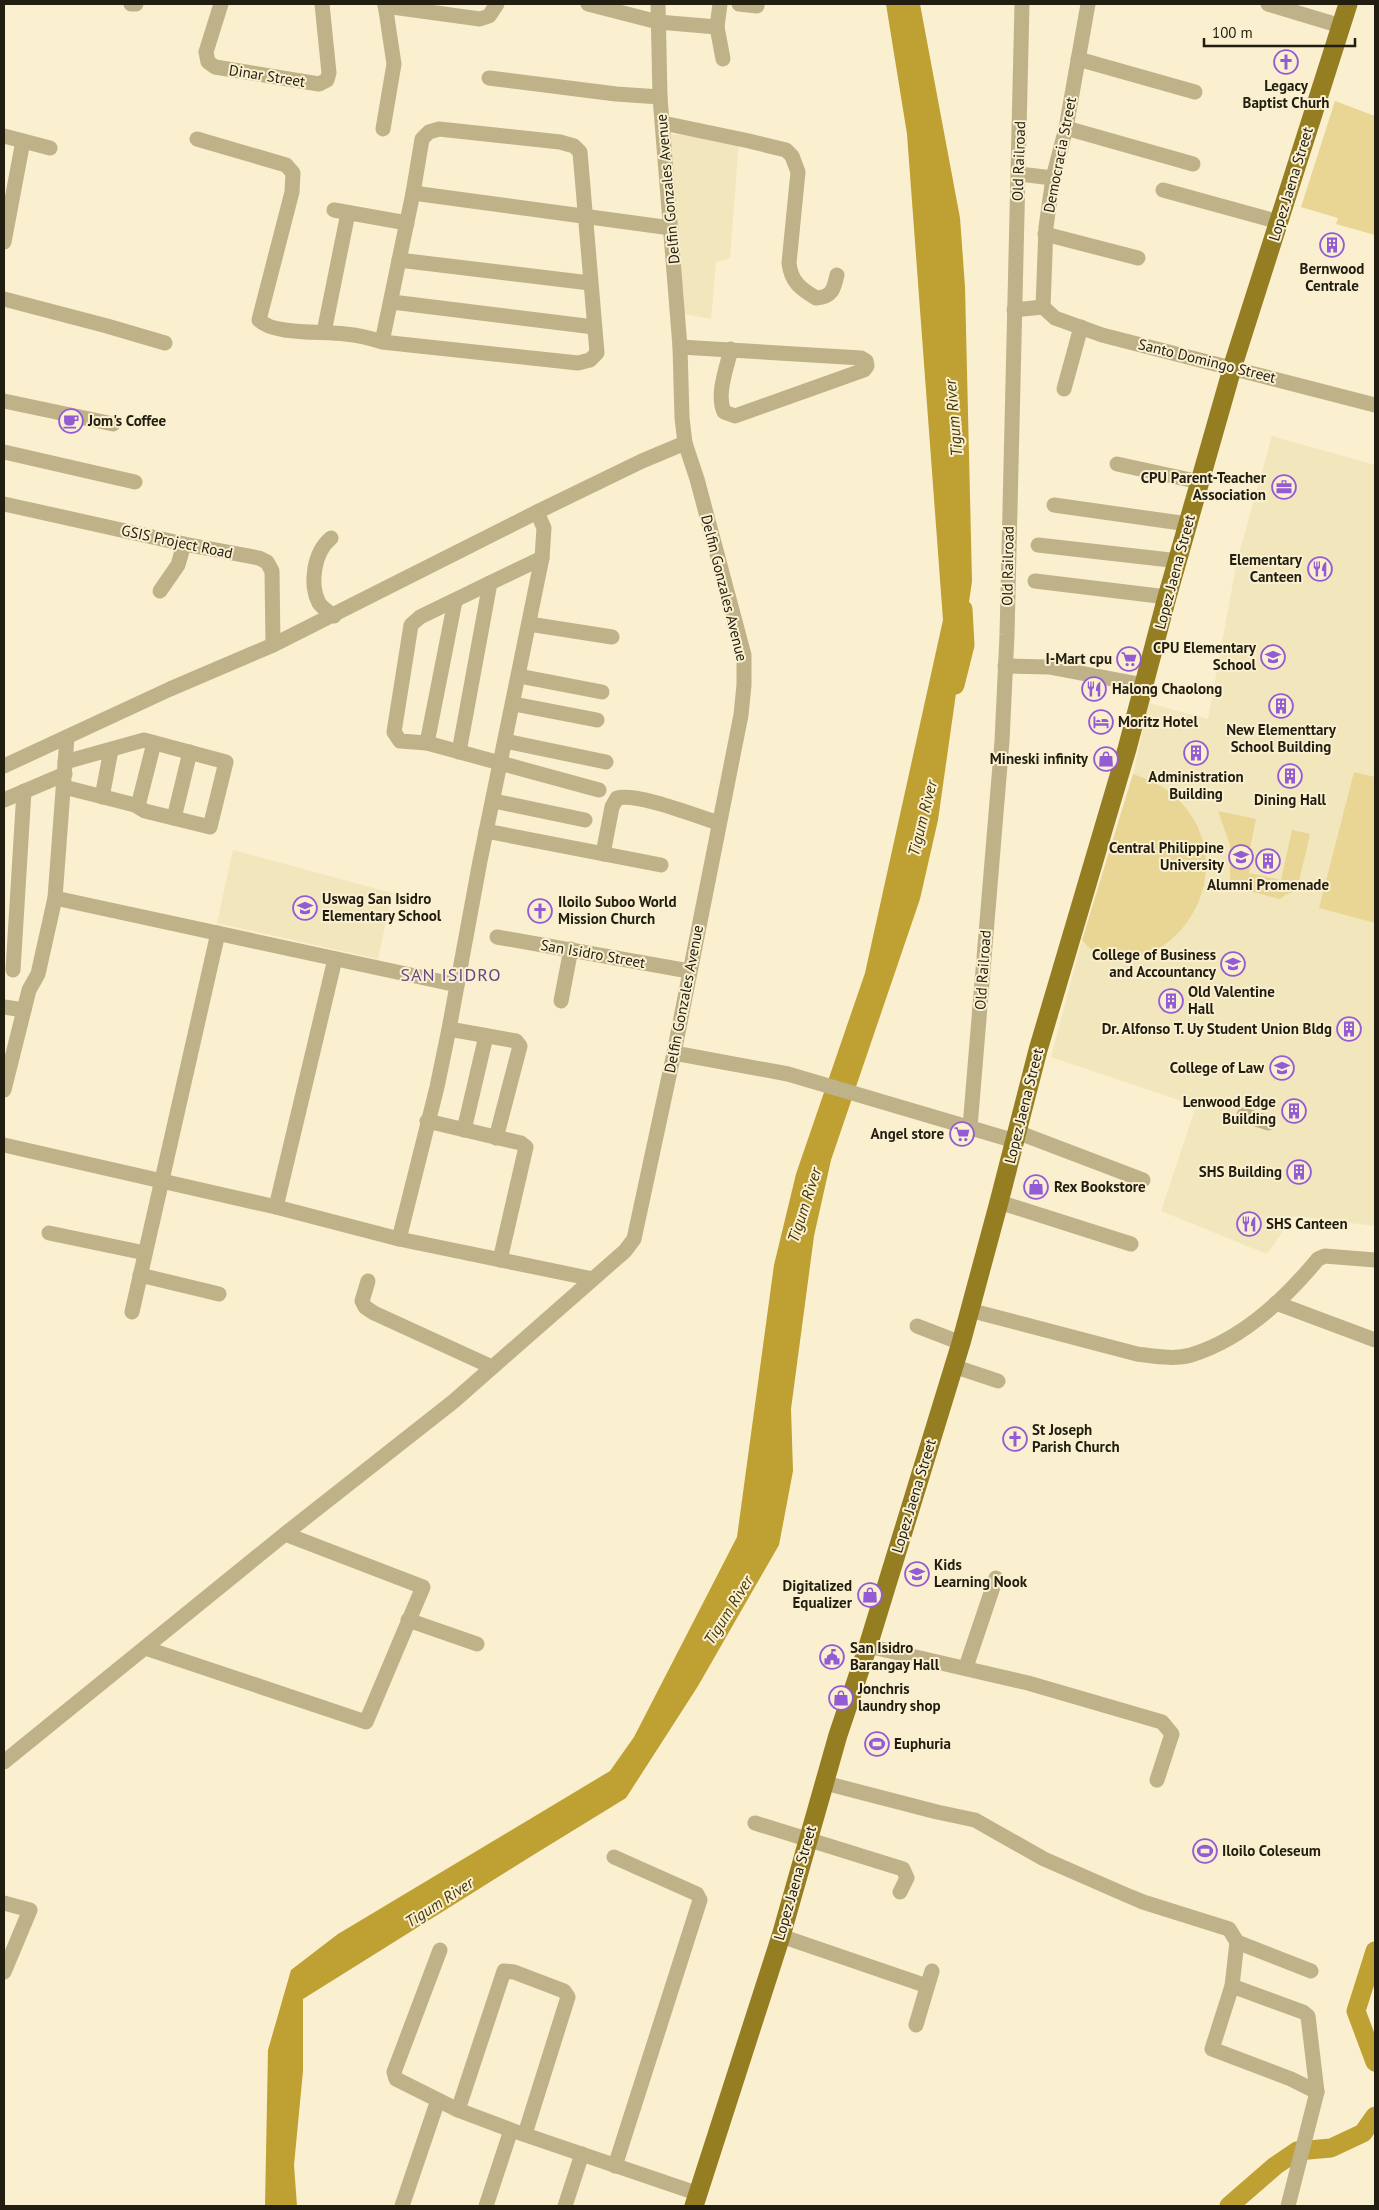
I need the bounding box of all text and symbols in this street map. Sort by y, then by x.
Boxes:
scale bar [1204,15,1355,47]
text: 100 m [1212,23,1253,42]
church icon: Legacy Baptist Churh [1273,49,1299,75]
street label: Dinar Street [228,60,307,91]
place label: Legacy Baptist Churh [1243,76,1329,112]
street label: Democracia Street [1039,95,1080,214]
street label: Delfin Gonzales Avenue [651,113,684,265]
street label: Old Railroad [1008,121,1029,201]
street label: Lopez Jaena Street [1264,125,1317,243]
building icon: Bernwood Centrale [1319,232,1345,258]
place label: Bernwood Centrale [1300,259,1364,295]
street label: Santo Domingo Street [1136,334,1278,387]
water label: Tigum River [940,377,966,457]
cafe icon: Jom's Coffee [58,408,84,434]
place label: Jom's Coffee [87,411,167,430]
place label: CPU Parent-Teacher Association [1141,468,1267,504]
office icon: CPU Parent-Teacher Association [1271,474,1297,500]
street label: Lopez Jaena Street [1150,512,1199,631]
street label: Delfin Gonzales Avenue [697,513,752,663]
street label: GSIS Project Road [120,520,235,563]
street label: Old Railroad [997,526,1018,606]
place label: Elementary Canteen [1229,550,1303,586]
restaurant icon: Elementary Canteen [1307,556,1333,582]
place label: CPU Elementary School [1153,638,1257,674]
school or university icon: CPU Elementary School [1260,644,1286,670]
supermarket icon: I-Mart cpu [1116,646,1142,672]
place label: I-Mart cpu [1045,649,1112,668]
restaurant icon: Halong Chaolong [1081,676,1107,702]
place label: Halong Chaolong [1112,679,1222,698]
building icon: New Elementtary School Building [1268,693,1294,719]
hotel icon: Moritz Hotel [1088,709,1114,735]
place label: Moritz Hotel [1118,712,1198,731]
place label: New Elementtary School Building [1226,720,1337,756]
building icon: Administration Building [1183,740,1209,766]
shop icon: Mineski infinity [1093,746,1119,772]
place label: Mineski infinity [990,749,1089,768]
building icon: Dining Hall [1277,763,1303,789]
place label: Administration Building [1148,767,1244,803]
water label: Tigum River [903,776,941,858]
place label: Dining Hall [1254,790,1327,809]
place label: Central Philippine University [1109,838,1225,874]
school or university icon: Central Philippine University [1228,844,1254,870]
building icon: Alumni Promenade [1255,848,1281,874]
place label: Alumni Promenade [1207,875,1329,894]
place label: Uswag San Isidro Elementary School [322,889,442,925]
place label: Iloilo Suboo World Mission Church [558,892,677,928]
school or university icon: Uswag San Isidro Elementary School [292,895,318,921]
church icon: Iloilo Suboo World Mission Church [527,898,553,924]
street label: Delfin Gonzales Avenue [660,923,707,1075]
street label: Old Railroad [970,929,995,1011]
street label: San Isidro Street [539,935,647,972]
place label: College of Business and Accountancy [1092,945,1217,981]
school or university icon: College of Business and Accountancy [1220,951,1246,977]
district label: SAN ISIDRO [400,963,502,986]
place label: Old Valentine Hall [1188,982,1275,1018]
building icon: Old Valentine Hall [1158,988,1184,1014]
building icon: Dr. Alfonso T. Uy Student Union Bldg [1336,1016,1362,1042]
place label: Dr. Alfonso T. Uy Student Union Bldg [1102,1019,1332,1038]
street label: Lopez Jaena Street [1000,1046,1047,1165]
school or university icon: College of Law [1269,1055,1295,1081]
place label: College of Law [1170,1058,1264,1077]
place label: Lenwood Edge Building [1183,1092,1276,1128]
building icon: Lenwood Edge Building [1281,1098,1307,1124]
supermarket icon: Angel store [949,1121,975,1147]
place label: Angel store [870,1124,944,1143]
building icon: SHS Building [1286,1159,1312,1185]
place label: SHS Building [1199,1162,1282,1181]
water label: Tigum River [783,1163,826,1245]
shop icon: Rex Bookstore [1023,1174,1049,1200]
place label: Rex Bookstore [1054,1177,1146,1196]
restaurant icon: SHS Canteen [1236,1211,1262,1237]
place label: SHS Canteen [1266,1214,1348,1233]
place label: St Joseph Parish Church [1032,1420,1120,1456]
church icon: St Joseph Parish Church [1002,1426,1028,1452]
street label: Lopez Jaena Street [887,1437,940,1555]
place label: Kids Learning Nook [934,1555,1028,1591]
school or university icon: Kids Learning Nook [904,1561,930,1587]
water label: Tigum River [699,1570,758,1648]
place label: Digitalized Equalizer [783,1576,853,1612]
shop icon: Digitalized Equalizer [857,1582,883,1608]
place label: San Isidro Barangay Hall [850,1638,940,1674]
public building icon: San Isidro Barangay Hall [819,1644,845,1670]
place label: Jonchris laundry shop [857,1679,941,1715]
shop icon: Jonchris laundry shop [828,1685,854,1711]
sports icon: Euphuria [864,1731,890,1757]
place label: Euphuria [894,1734,951,1753]
street label: Lopez Jaena Street [769,1823,820,1942]
sports icon: Iloilo Coleseum [1192,1838,1218,1864]
place label: Iloilo Coleseum [1222,1841,1321,1860]
water label: Tigum River [401,1872,478,1931]

